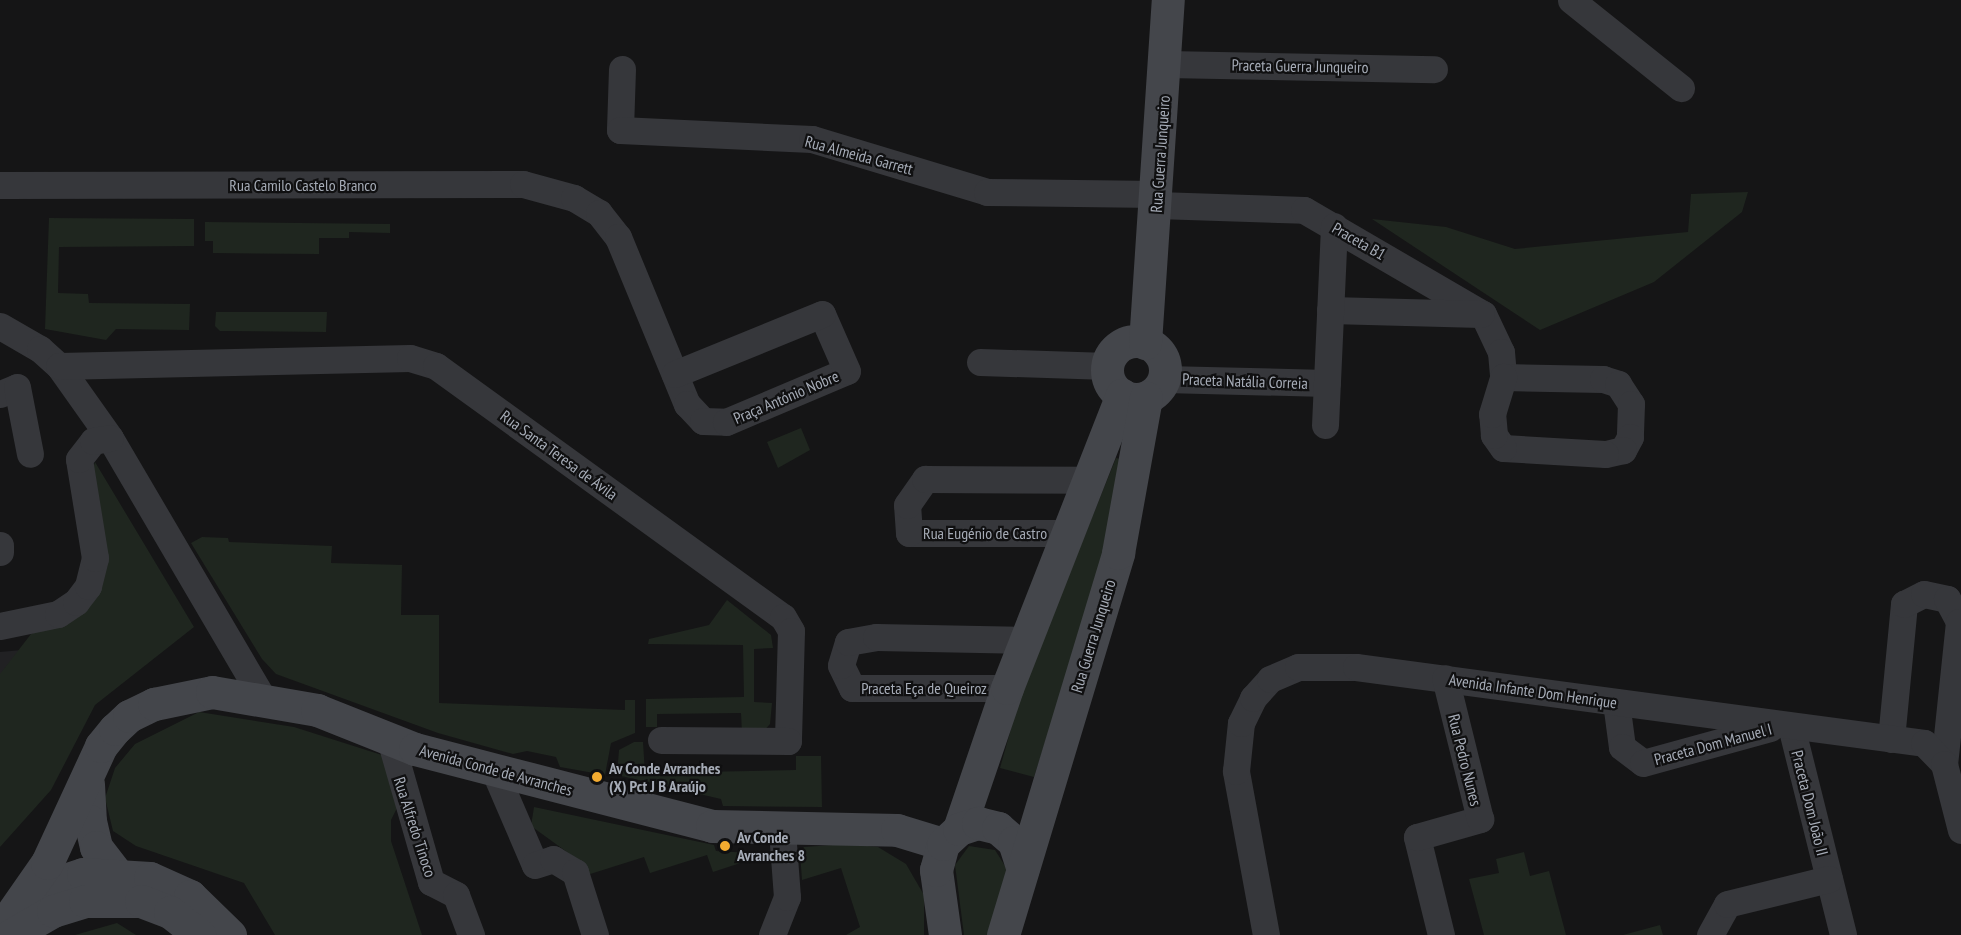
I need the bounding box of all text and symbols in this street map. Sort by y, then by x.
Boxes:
street label: Praceta Guerra Junqueiro [1231,55,1369,77]
street label: Rua Guerra Junqueiro [1146,95,1174,213]
street label: Rua Almeida Garrett [803,131,915,179]
street label: Rua Camilo Castelo Branco [229,175,377,195]
street label: Praceta B1 [1329,218,1389,264]
street label: Praça António Nobre [730,366,842,428]
street label: Praceta Natália Correia [1182,369,1308,393]
street label: Rua Santa Teresa de Ávila [496,406,622,504]
street label: Rua Eugénio de Castro [923,523,1047,543]
street label: Rua Guerra Junqueiro [1067,577,1119,695]
street label: Avenida Infante Dom Henrique [1448,670,1618,712]
street label: Praceta Eça de Queiroz [861,678,987,698]
street label: Rua Pedro Nunes [1444,712,1486,808]
street label: Praceta Dom Manuel I [1652,719,1774,769]
street label: Avenida Conde de Avranches [417,740,575,800]
street label: Praceta Dom João II [1788,748,1832,858]
place label: Av Conde Avranches (X) Pct J B Araújo [609,758,722,796]
marker: Av Conde Avranches (X) Pct J B Araújo [590,770,604,784]
street label: Rua Alfredo Tinoco [390,774,440,880]
place label: Av Conde Avranches 8 [737,827,805,865]
marker: Av Conde Avranches 8 [718,839,732,853]

